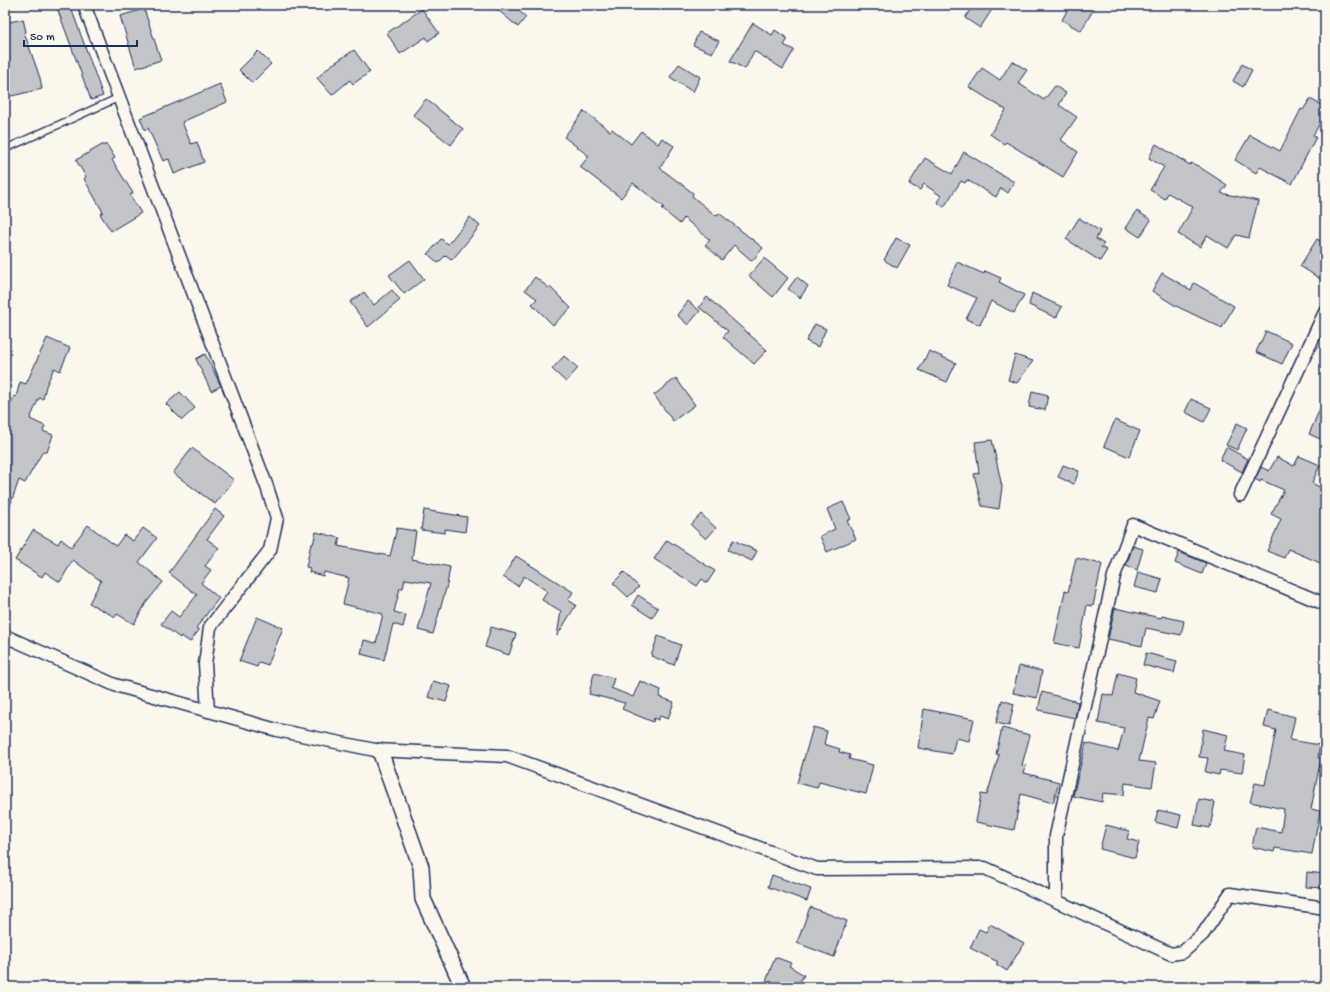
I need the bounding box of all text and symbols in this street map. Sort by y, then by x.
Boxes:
scale bar [24,22,137,48]
text: 50 m [30,31,55,45]

